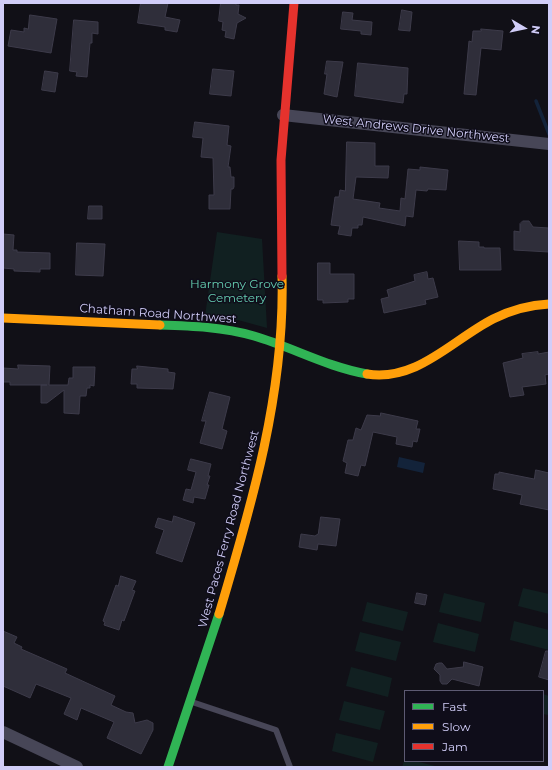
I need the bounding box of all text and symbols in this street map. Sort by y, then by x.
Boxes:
north arrow [504,8,544,48]
text: N [528,24,543,35]
street label: West Andrews Drive Northwest [322,112,510,146]
park label: Harmony Grove Cemetery [190,277,284,305]
street label: Chatham Road Northwest [79,301,237,327]
street label: West Paces Ferry Road Northwest [196,429,262,629]
legend [404,690,544,762]
text: Fast [442,699,467,714]
text: Slow [442,719,471,734]
text: Jam [442,739,468,754]

